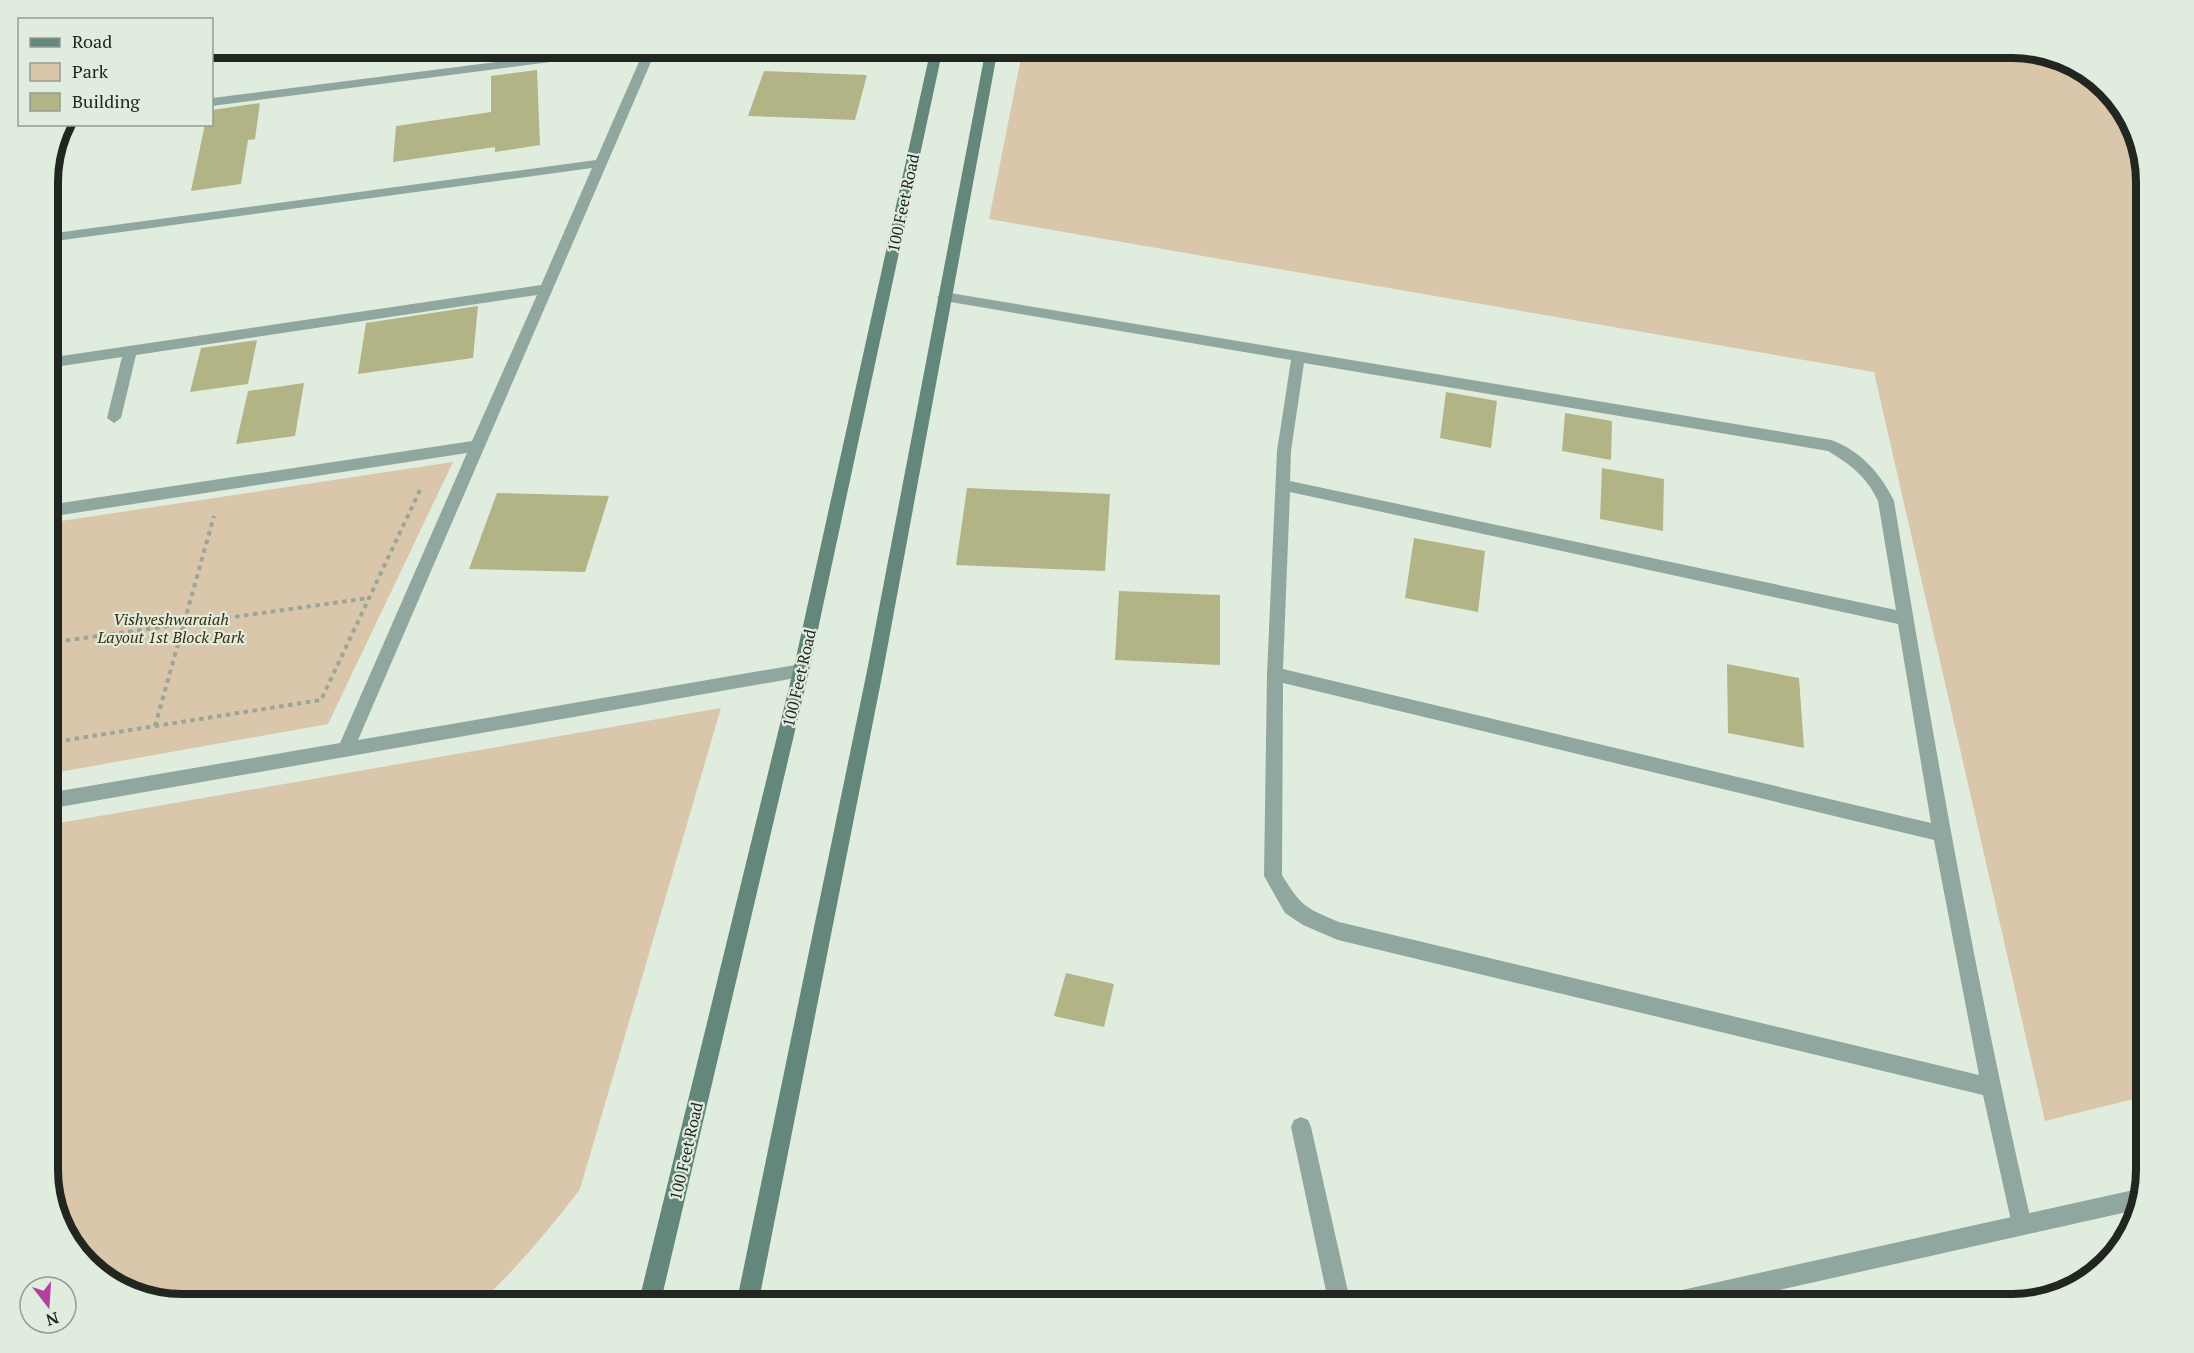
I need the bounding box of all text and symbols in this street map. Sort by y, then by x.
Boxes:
legend [18,18,213,126]
text: Road [72,29,112,53]
text: Park [72,59,109,83]
text: Building [72,89,140,113]
street label: 100 Feet Road [882,152,924,254]
park label: Vishveshwaraiah Layout 1st Block Park [97,608,245,648]
street label: 100 Feet Road [777,627,821,729]
street label: 100 Feet Road [664,1100,708,1202]
north arrow [18,1275,78,1335]
text: N [43,1307,61,1332]

